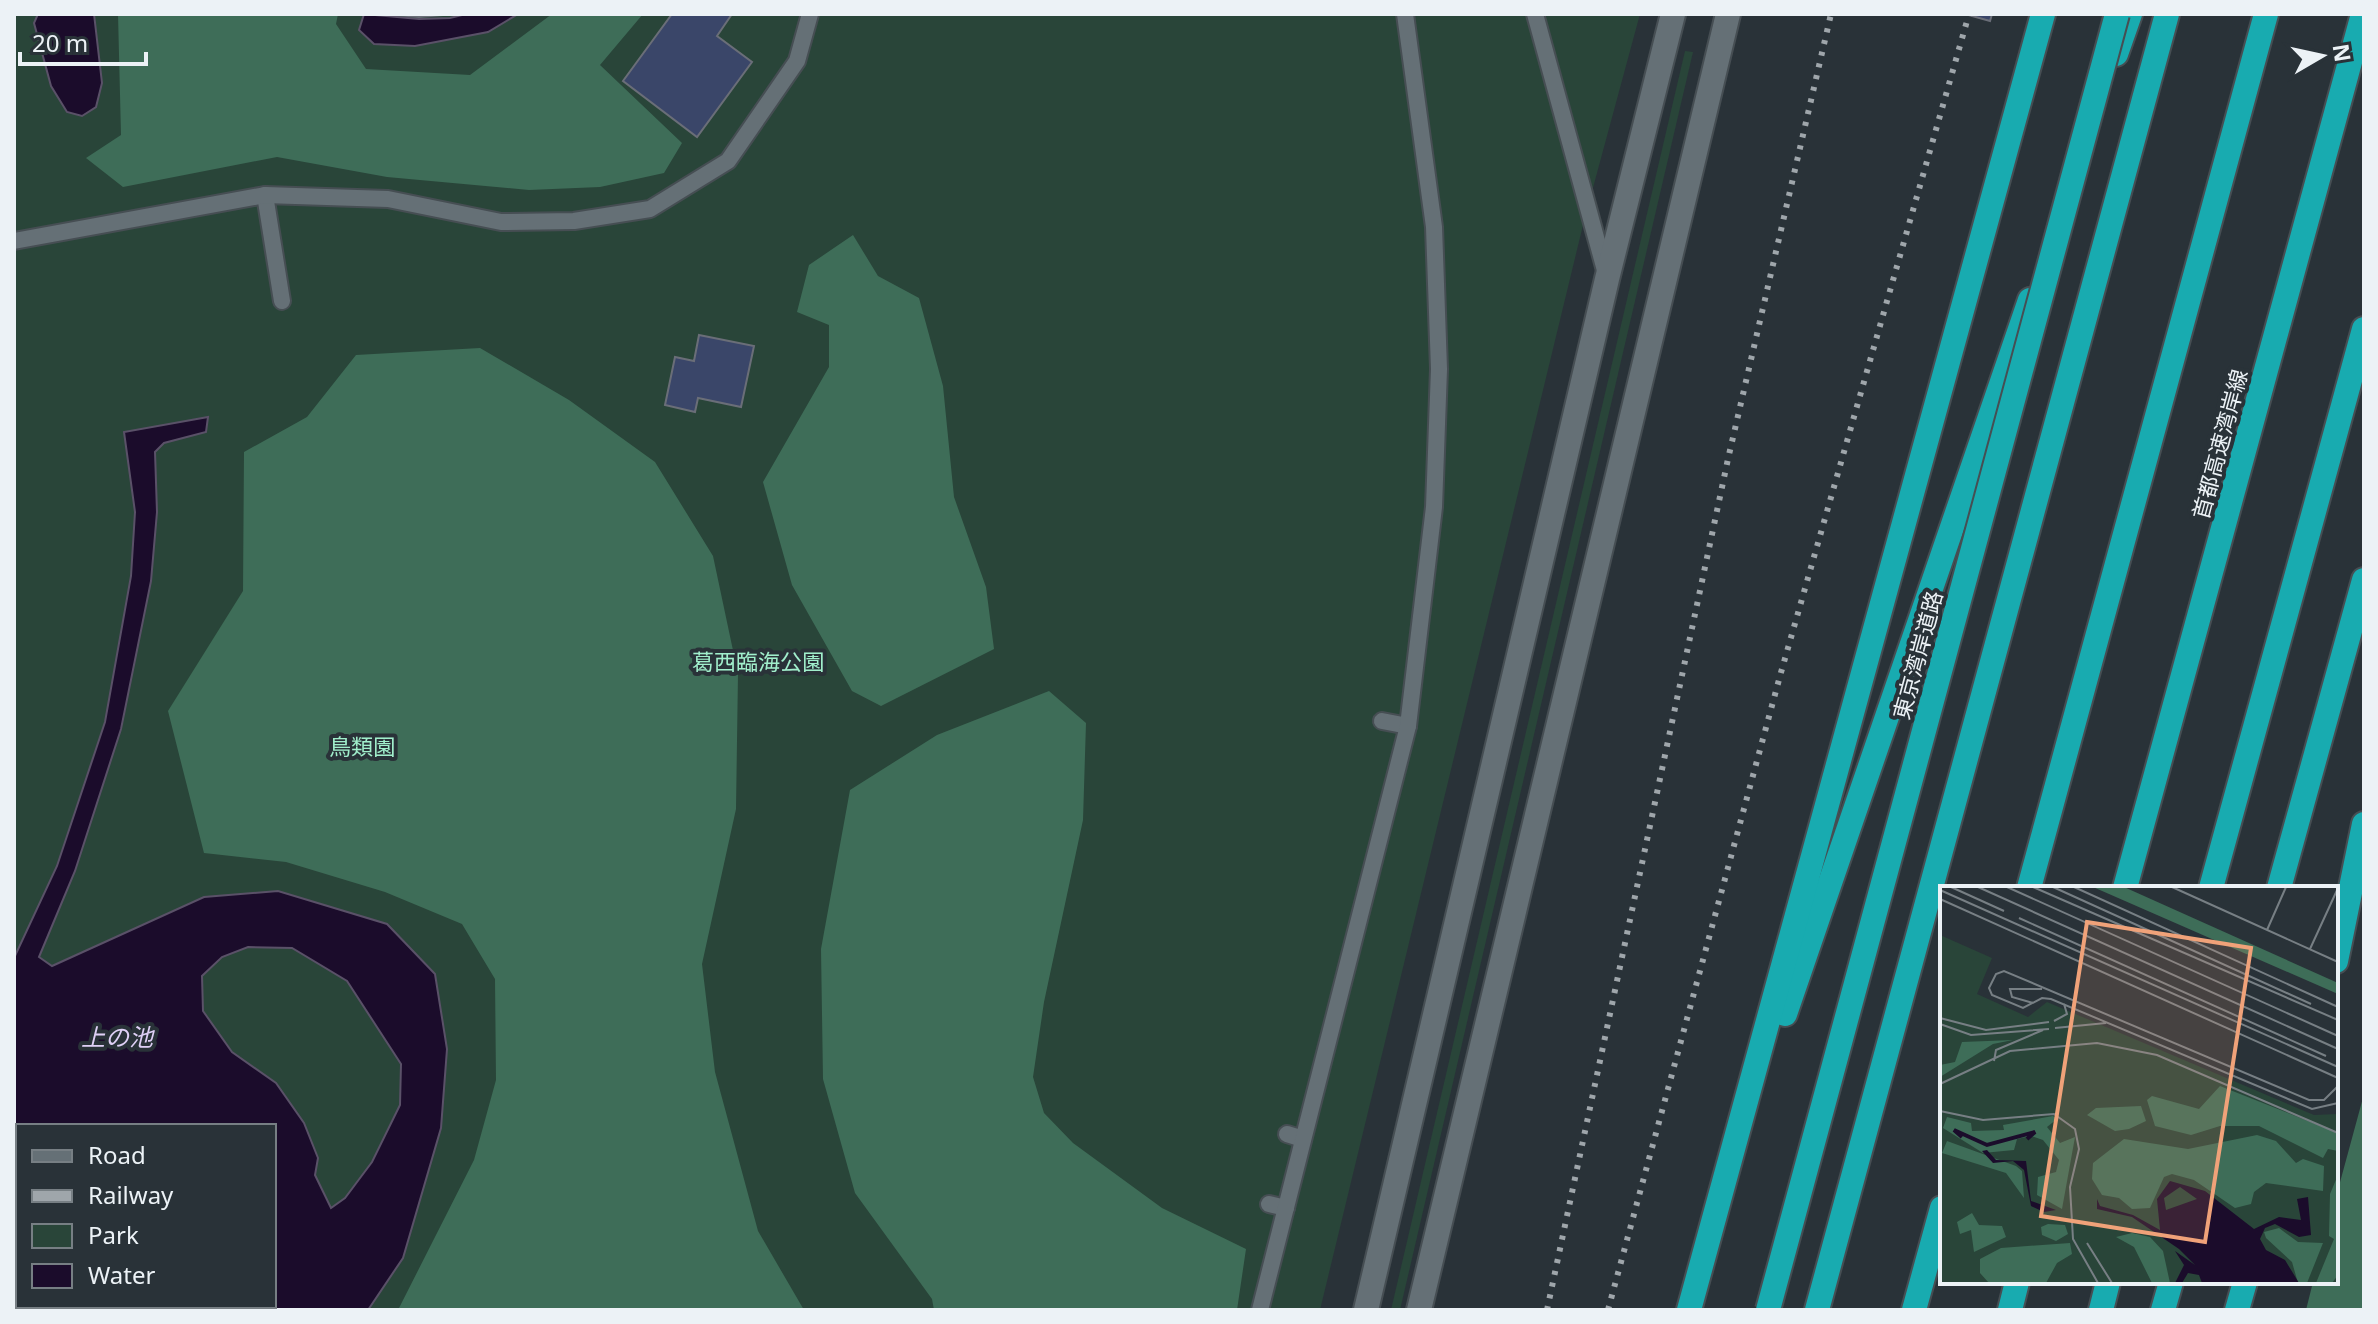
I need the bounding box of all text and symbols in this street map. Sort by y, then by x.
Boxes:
scale bar [20,16,146,66]
north arrow [2282,16,2362,96]
text: 20 m [32,26,88,59]
text: N [2327,42,2359,64]
street label: 首都高速湾岸線 [2185,366,2253,522]
street label: 東京湾岸道路 [1885,587,1949,723]
park label: 葛西臨海公園 [692,646,824,676]
park label: 鳥類園 [329,731,395,761]
inset map [1940,886,2338,1284]
water label: 上の池 [81,1020,155,1053]
legend [16,1124,276,1308]
text: Road [88,1138,146,1171]
text: Railway [88,1178,174,1211]
text: Park [88,1218,139,1251]
text: Water [88,1258,156,1291]

